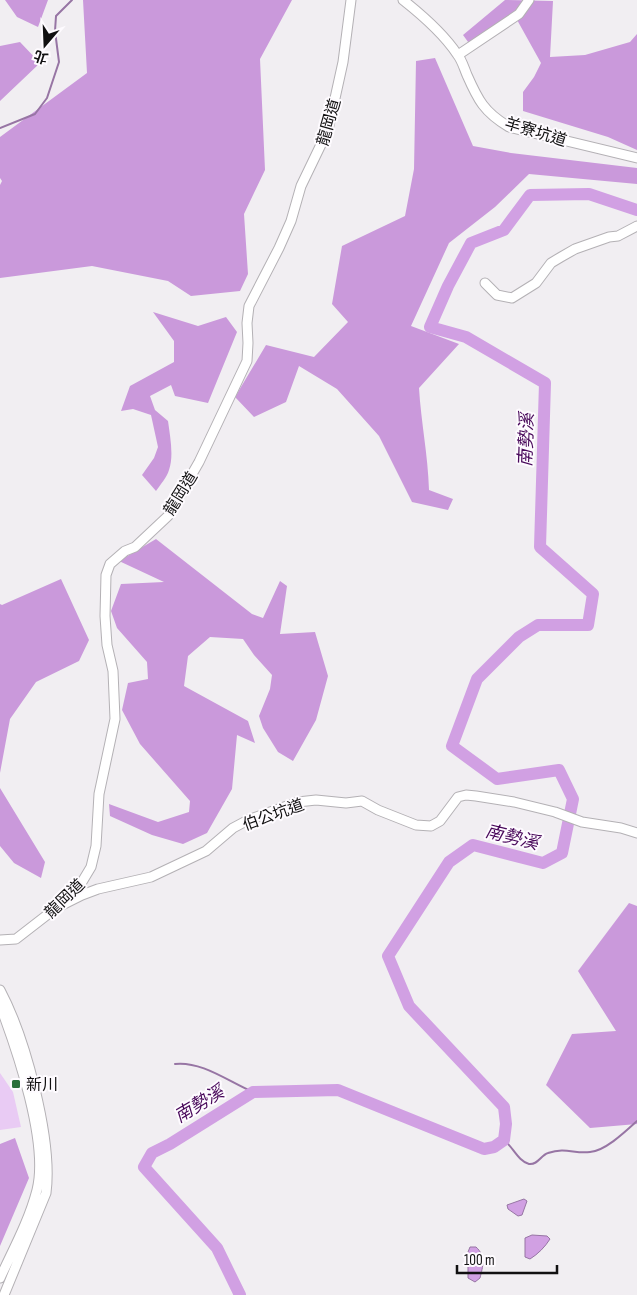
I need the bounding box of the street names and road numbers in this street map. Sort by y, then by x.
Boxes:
street label: 龍岡道 [314,97,345,148]
street label: 羊寮坑道 [502,114,569,151]
street label: 龍岡道 [160,468,202,519]
street label: 伯公坑道 [240,796,307,835]
street label: 龍岡道 [41,876,89,923]

